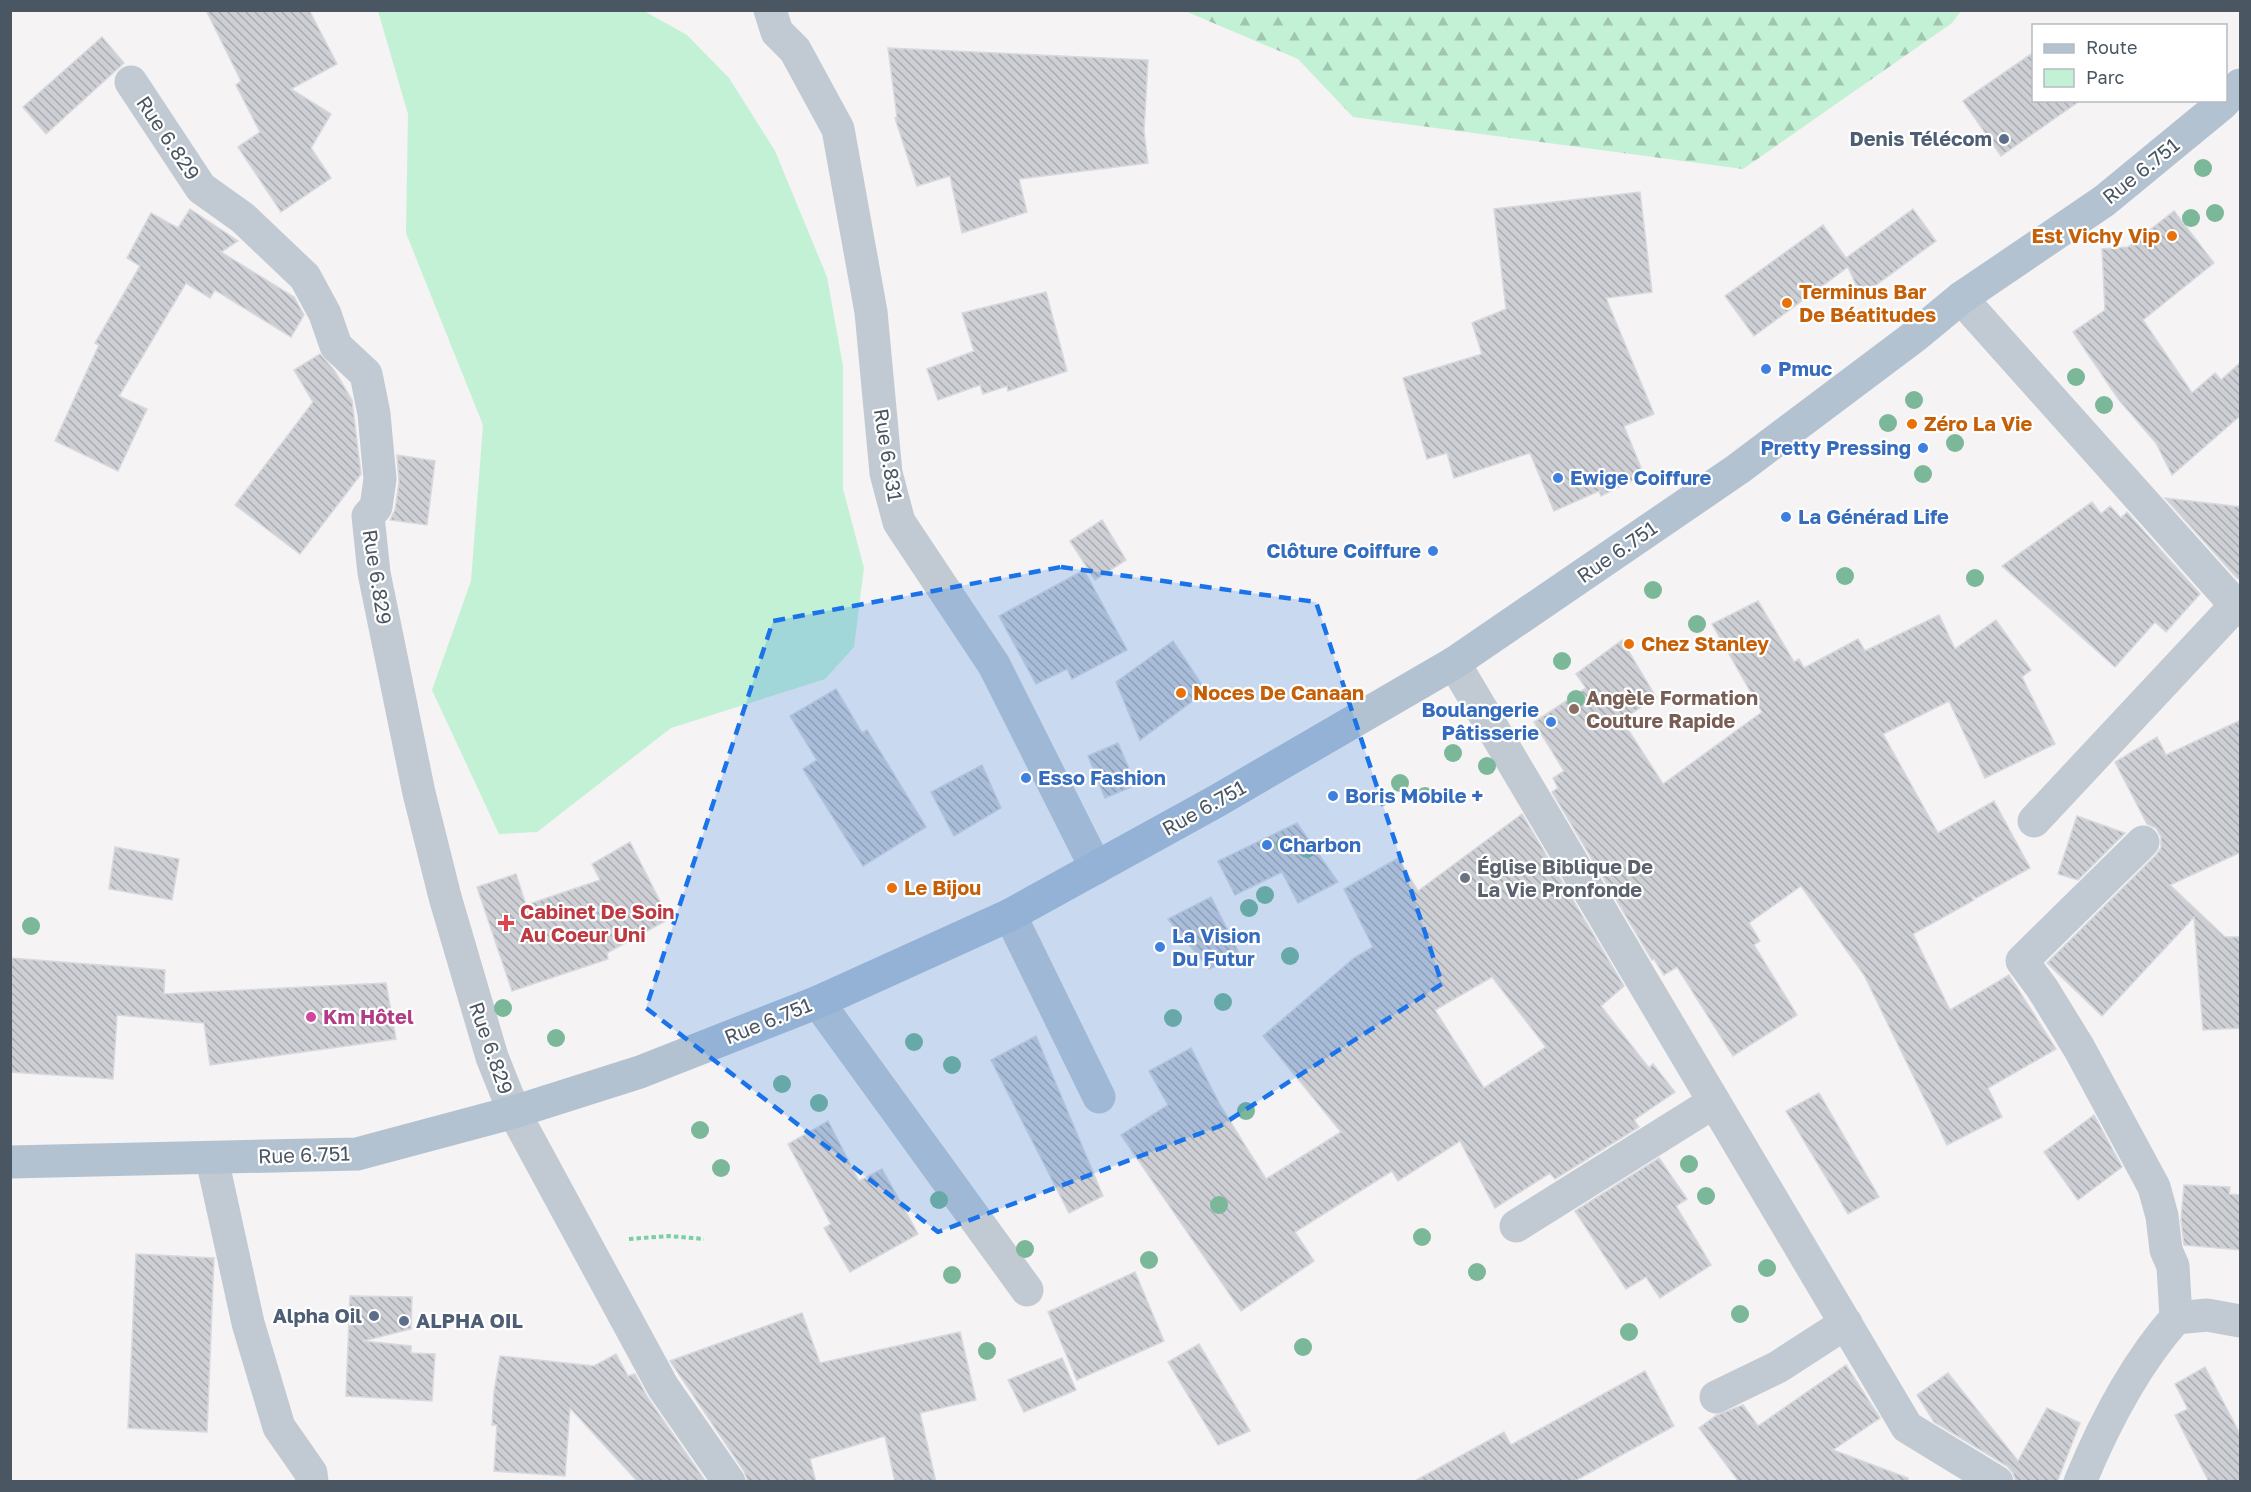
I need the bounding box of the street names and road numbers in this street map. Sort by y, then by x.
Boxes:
street label: Rue 6.829 [132,91,206,184]
street label: Rue 6.751 [2097,132,2184,208]
street label: Rue 6.831 [870,407,908,503]
street label: Rue 6.751 [1572,515,1661,587]
street label: Rue 6.829 [359,528,397,626]
street label: Rue 6.751 [1158,774,1250,840]
street label: Rue 6.751 [721,992,815,1048]
street label: Rue 6.829 [465,998,519,1097]
street label: Rue 6.751 [258,1140,351,1168]

